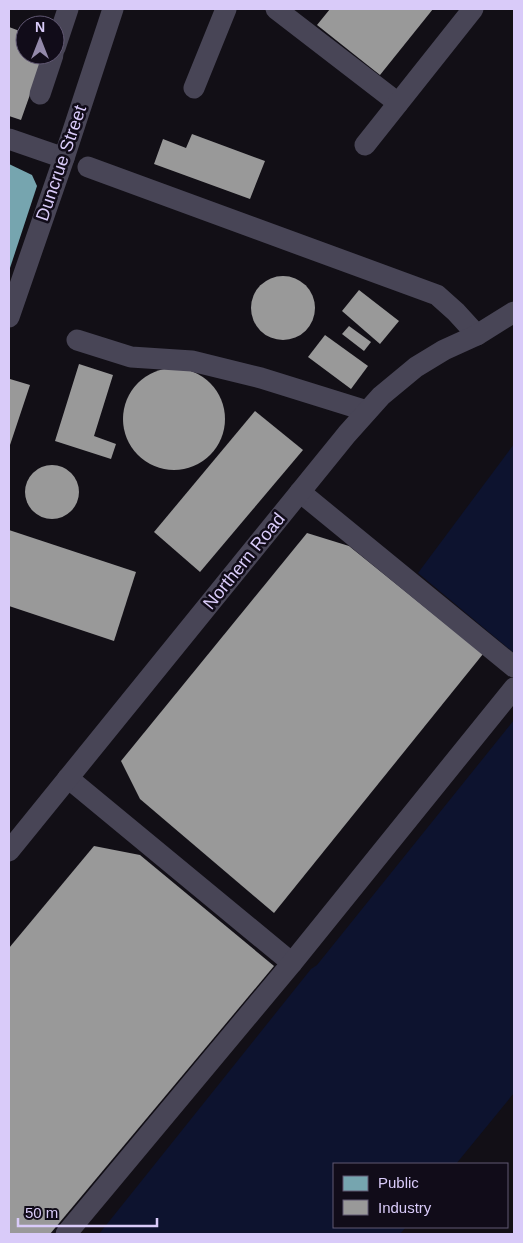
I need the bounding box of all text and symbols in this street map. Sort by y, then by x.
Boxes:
north arrow [15,15,65,65]
text: N [35,19,45,35]
street label: Duncrue Street [32,103,90,223]
street label: Northern Road [199,509,289,613]
legend [333,1163,508,1228]
text: Public [378,1174,419,1191]
scale bar [18,1196,156,1228]
text: Industry [378,1199,432,1216]
text: 50 m [25,1204,58,1221]

